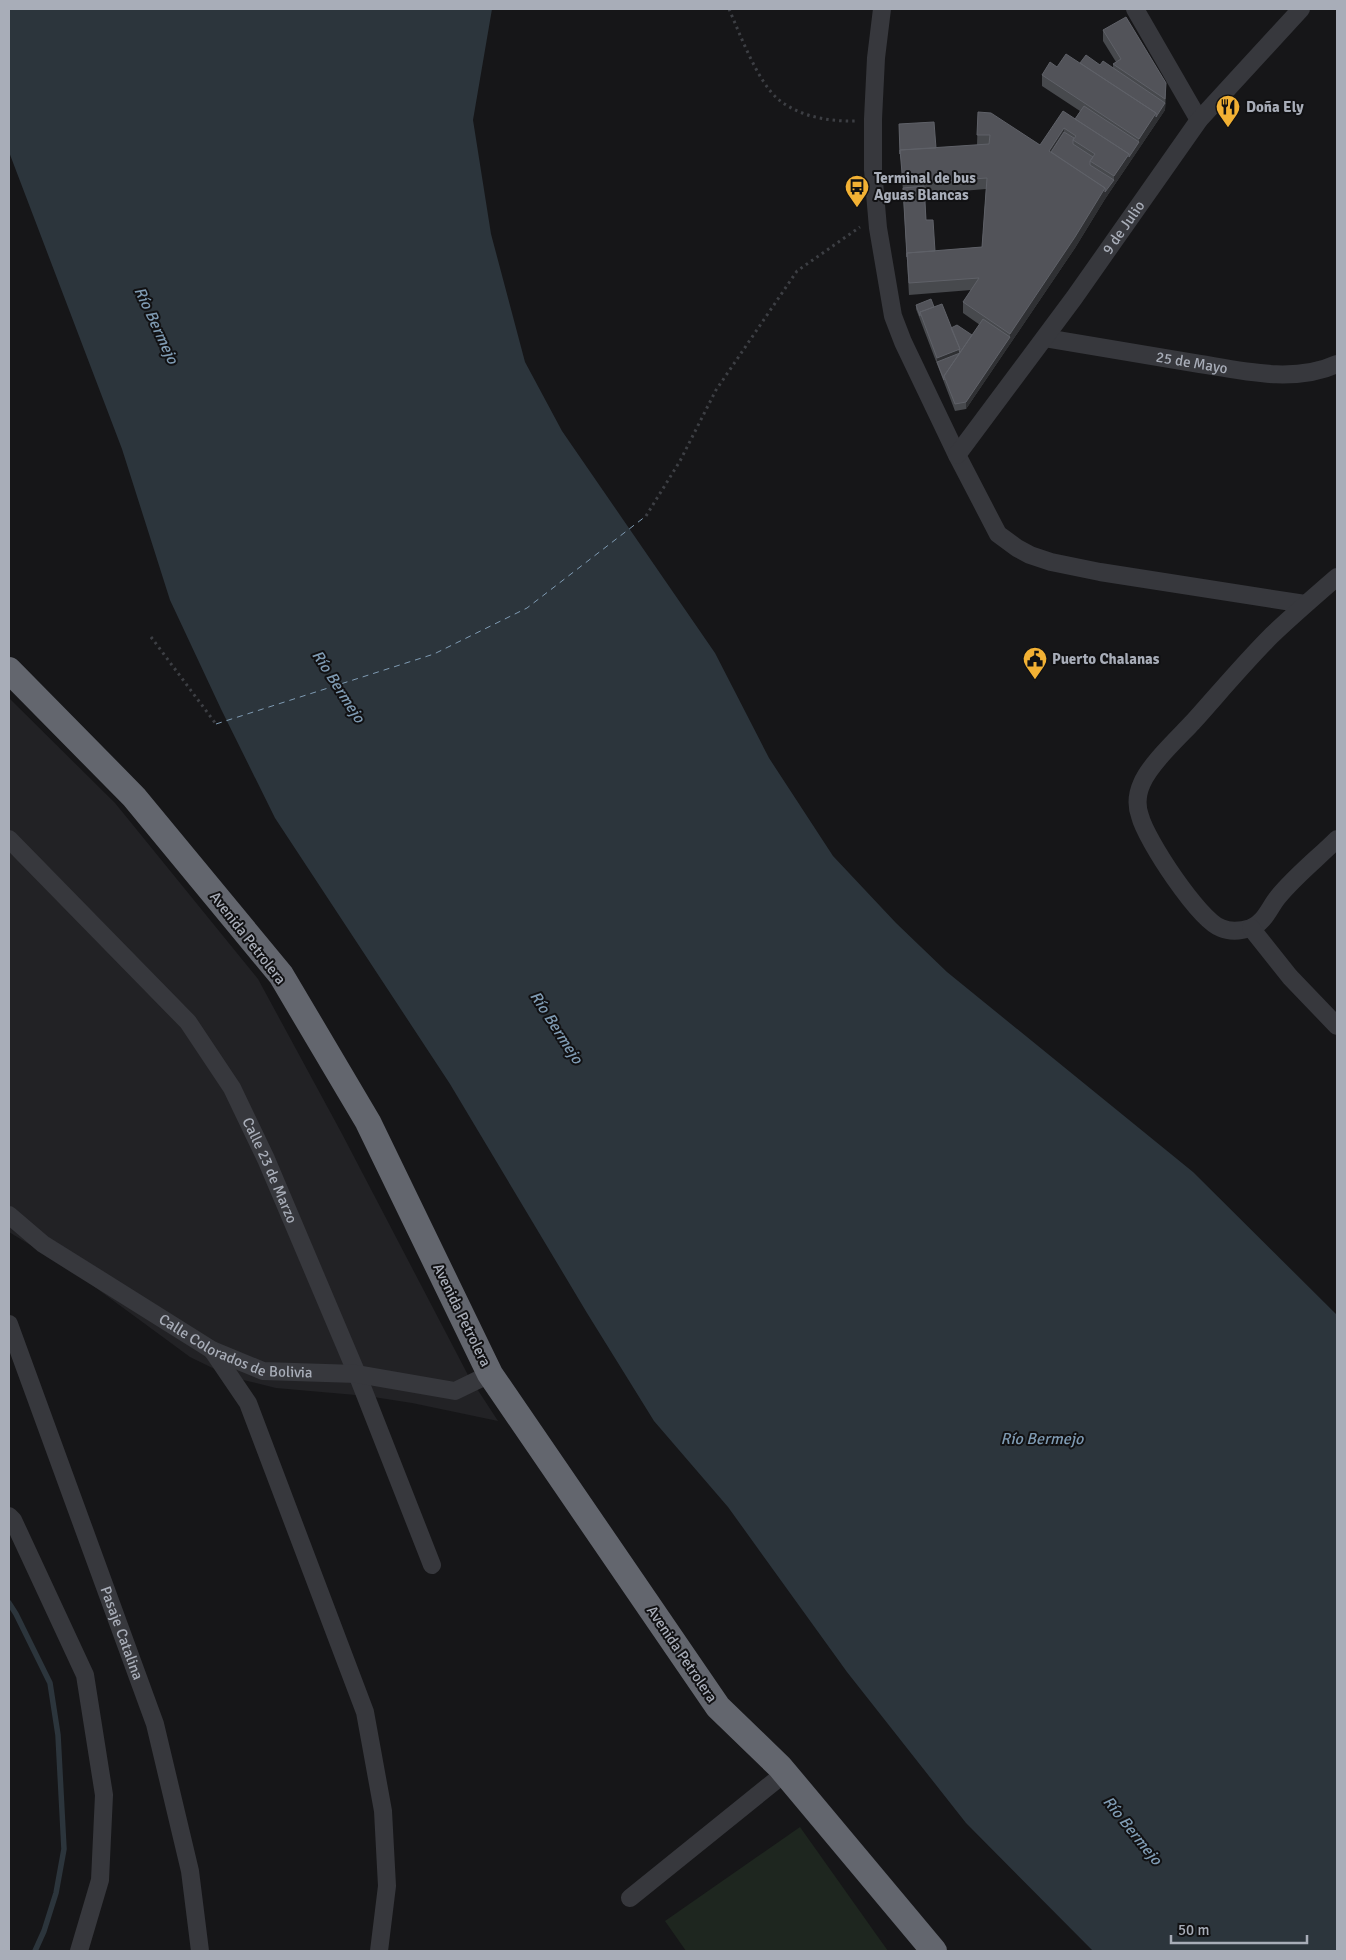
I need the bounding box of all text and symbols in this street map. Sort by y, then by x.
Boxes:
restaurant icon: Doña Ely [1215,94,1241,128]
place label: Doña Ely [1246,98,1304,116]
place label: Terminal de bus Aguas Blancas [874,169,976,204]
bus stop icon: Terminal de bus Aguas Blancas [844,174,870,208]
street label: 9 de Julio [1099,197,1149,258]
water label: Río Bermejo [130,284,183,368]
street label: 25 de Mayo [1155,348,1229,378]
water label: Río Bermejo [307,646,369,727]
public building icon: Puerto Chalanas [1022,646,1048,680]
place label: Puerto Chalanas [1052,650,1160,668]
street label: Avenida Petrolera [206,888,290,988]
water label: Río Bermejo [525,987,587,1068]
street label: Calle 23 de Marzo [238,1115,301,1226]
street label: Avenida Petrolera [429,1260,495,1370]
street label: Calle Colorados de Bolivia [156,1310,313,1382]
water label: Río Bermejo [1001,1429,1084,1449]
street label: Pasaje Catalina [96,1584,147,1682]
street label: Avenida Petrolera [643,1602,721,1706]
water label: Río Bermejo [1098,1792,1167,1870]
scale bar [1171,1912,1307,1944]
text: 50 m [1178,1921,1209,1939]

